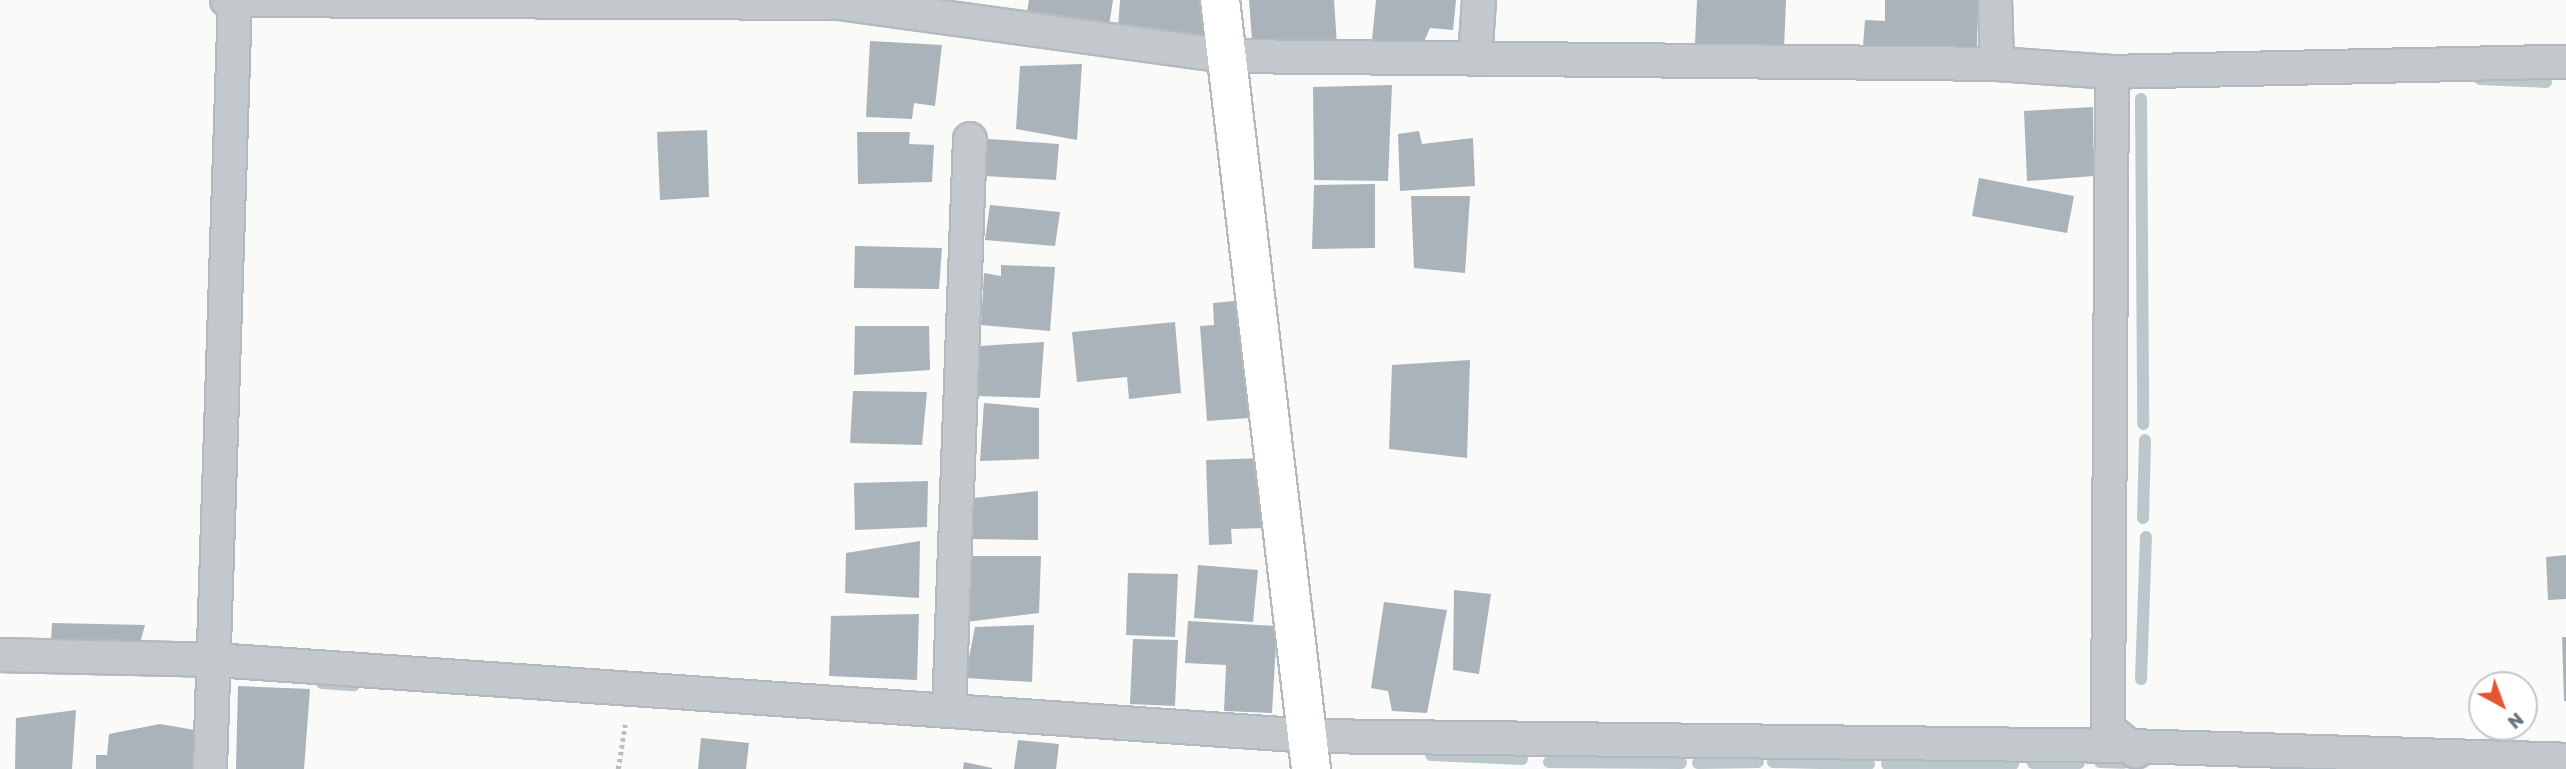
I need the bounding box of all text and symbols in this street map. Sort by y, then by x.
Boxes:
north arrow [2468,671,2538,741]
text: N [2503,708,2529,734]

